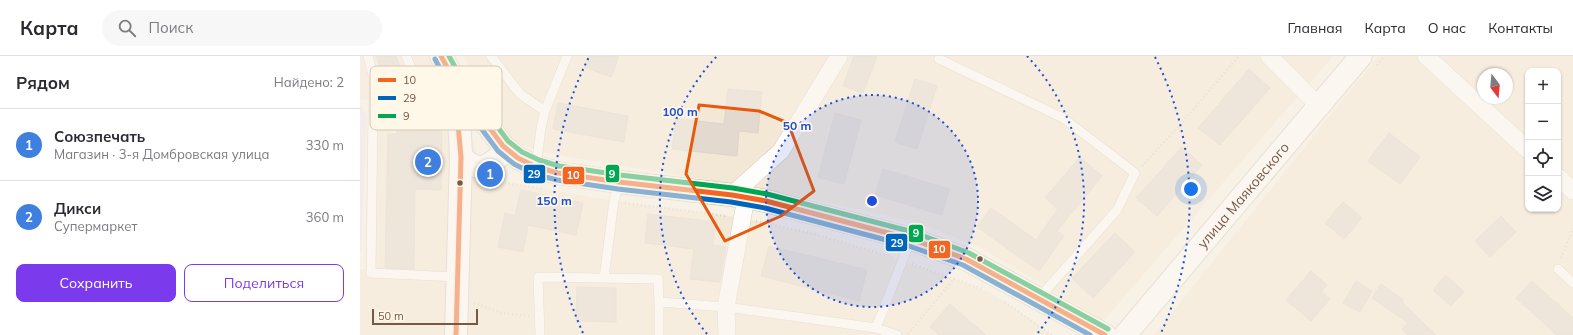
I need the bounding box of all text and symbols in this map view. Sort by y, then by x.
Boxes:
search box [102,10,382,46]
text: Карта [20,16,78,40]
icon: search [116,17,138,39]
text: Поиск [148,18,193,37]
text: Главная [1288,19,1343,37]
text: Карта [1365,19,1406,37]
text: О нас [1428,19,1466,37]
text: Контакты [1488,19,1553,37]
legend [370,66,502,130]
north arrow [1477,68,1513,104]
map controls [1525,68,1561,212]
button: + [1525,68,1561,104]
text: Рядом [16,72,70,93]
text: 10 [403,73,417,87]
text: Найдено: 2 [274,74,344,90]
text: 29 [403,91,416,105]
text: 100 m [662,104,698,119]
button: − [1525,104,1561,140]
text: 9 [403,109,410,123]
text: 50 m [783,118,811,133]
text: Союзпечать [54,127,145,146]
text: 1 [25,137,33,153]
text: 330 m [306,137,344,153]
street label: улица Маяковского [1193,139,1293,252]
button: locate [1525,140,1561,176]
text: Магазин · 3-я Домбровская улица [54,146,270,162]
pin: 2 [415,147,441,177]
pin: 1 [477,159,503,189]
line badge: 29 [523,164,546,184]
line badge: 9 [605,164,620,183]
line badge: 10 [562,166,585,185]
text: 29 [527,167,541,181]
text: 9 [609,167,616,181]
text: 10 [566,168,580,182]
button: layers [1525,176,1561,212]
unlabelled marker [455,178,465,188]
your location [1181,179,1201,199]
text: 150 m [536,193,572,208]
centre of rings [865,194,879,208]
text: Дикси [54,199,101,218]
text: 2 [25,209,33,225]
text: 360 m [306,209,344,225]
text: Супермаркет [54,218,137,234]
line badge: 9 [908,224,924,243]
text: 9 [913,226,920,240]
line badge: 29 [885,233,908,252]
text: 29 [890,236,904,250]
line badge: 10 [928,240,951,259]
text: 10 [932,242,946,256]
unlabelled marker [975,254,985,264]
button: Сохранить [16,264,176,302]
button: Поделиться [184,264,344,302]
scale bar [372,307,478,326]
text: 50 m [378,309,404,323]

